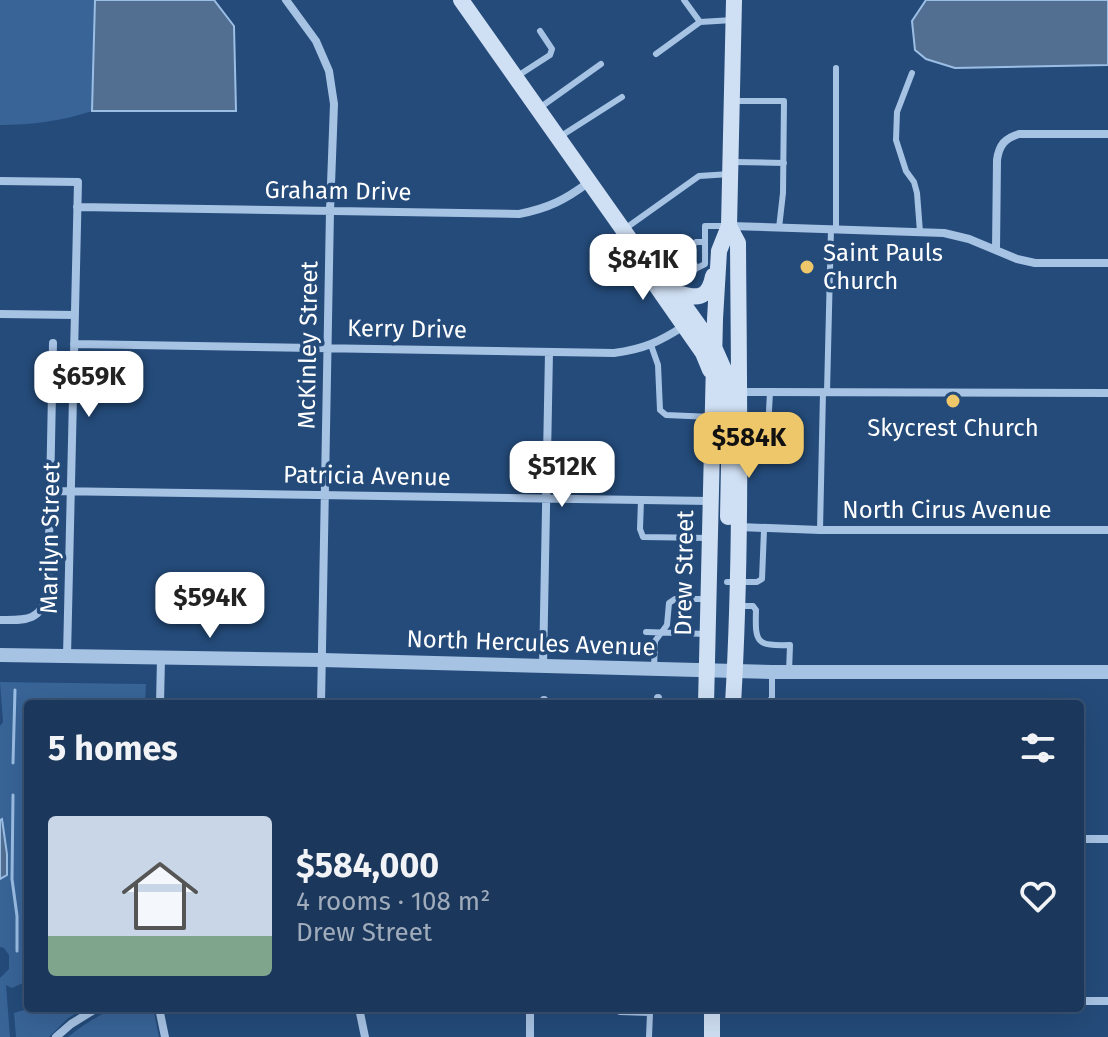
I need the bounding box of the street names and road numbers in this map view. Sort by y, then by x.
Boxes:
street label: Graham Drive [264,176,412,206]
street label: McKinley Street [293,260,323,429]
street label: Kerry Drive [347,314,467,344]
street label: Marilyn Street [35,461,65,614]
street label: Patricia Avenue [283,461,451,491]
street label: North Cirus Avenue [842,496,1052,524]
street label: Drew Street [669,510,699,636]
street label: North Hercules Avenue [406,625,656,661]

